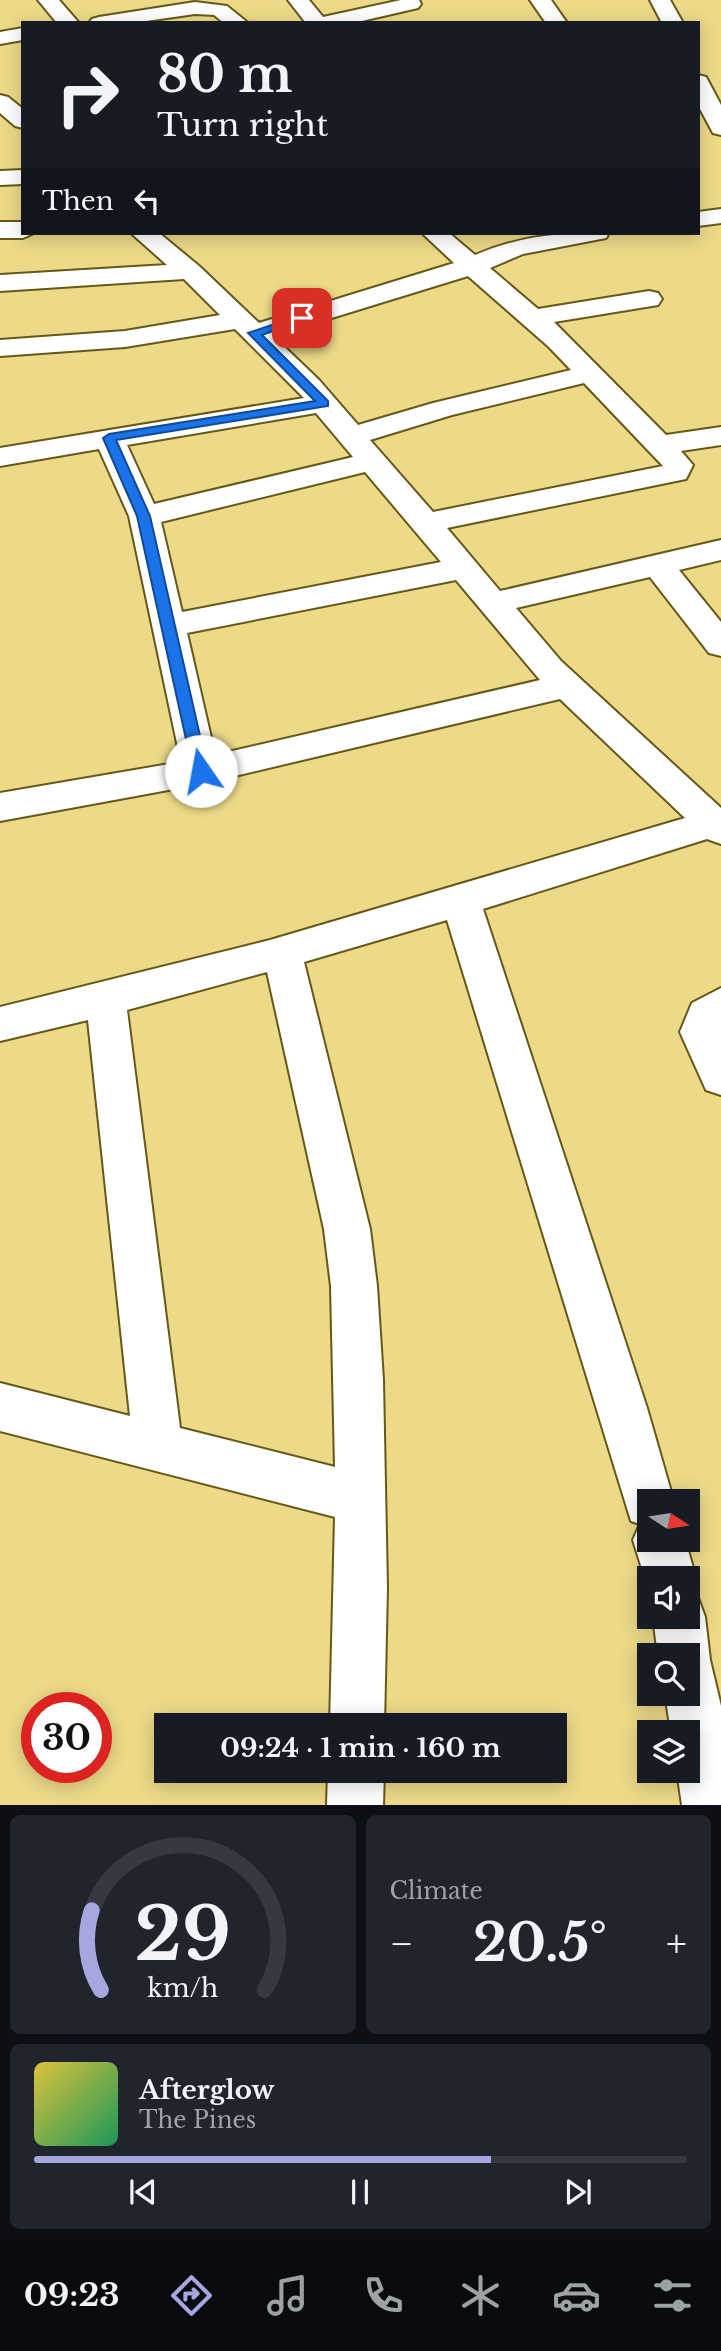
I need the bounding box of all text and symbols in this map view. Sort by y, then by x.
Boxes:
text: 80 m [157,44,292,105]
icon: right [42,49,133,140]
text: Turn right [157,105,328,145]
icon: left [128,182,166,220]
text: Then [42,185,114,217]
pin [272,288,332,348]
icon: arrive [283,299,321,337]
position arrow [164,734,238,808]
north arrow [637,1489,700,1552]
map controls [637,1489,700,1783]
button: sound [637,1566,700,1629]
button: search [637,1643,700,1706]
speed limit sign: 30 [21,1692,112,1783]
button: layers [637,1720,700,1783]
text: 09:24 · 1 min · 160 m [220,1732,501,1764]
text: Climate [390,1877,483,1905]
text: 29 [135,1890,231,1981]
text: 20.5° [473,1911,607,1975]
text: − [390,1920,414,1967]
text: + [666,1920,687,1967]
text: km/h [147,1973,218,2004]
text: Afterglow [139,2074,275,2106]
text: The Pines [139,2106,256,2134]
icon: previous [124,2173,162,2211]
icon: pause [341,2173,379,2211]
icon: next [559,2173,597,2211]
icon: directions [167,2271,216,2320]
icon: music [263,2271,312,2320]
icon: phone [359,2271,408,2320]
icon: climate [456,2271,505,2320]
icon: car [552,2271,601,2320]
icon: filters [648,2271,697,2320]
text: 09:23 [24,2275,120,2315]

